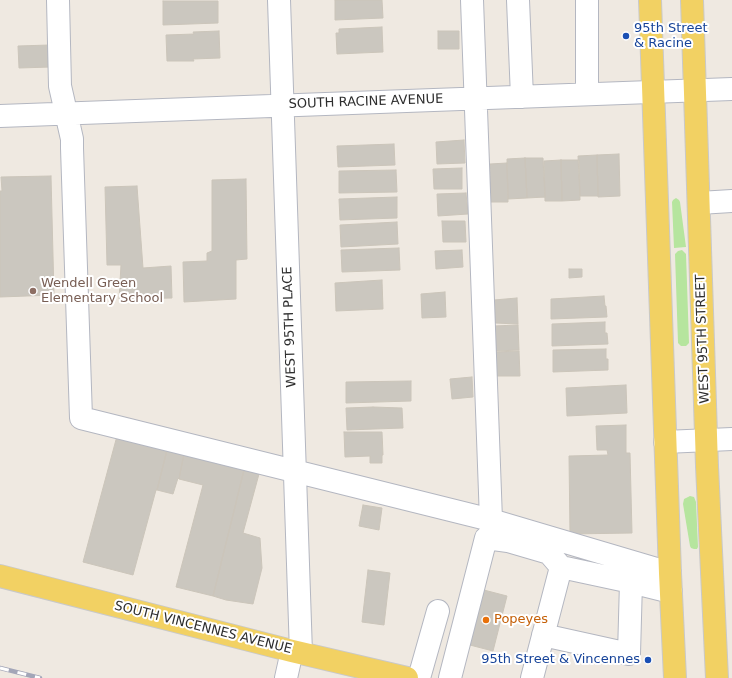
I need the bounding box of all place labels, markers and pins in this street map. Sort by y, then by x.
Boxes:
place label: 95th Street & Racine [634,21,708,52]
marker: 95th Street & Racine [621,31,631,41]
place label: Wendell Green Elementary School [41,276,163,307]
marker: Wendell Green Elementary School [28,286,38,296]
place label: Popeyes [494,612,548,628]
marker: Popeyes [481,615,491,625]
place label: 95th Street & Vincennes [481,652,640,668]
marker: 95th Street & Vincennes [643,655,653,665]

